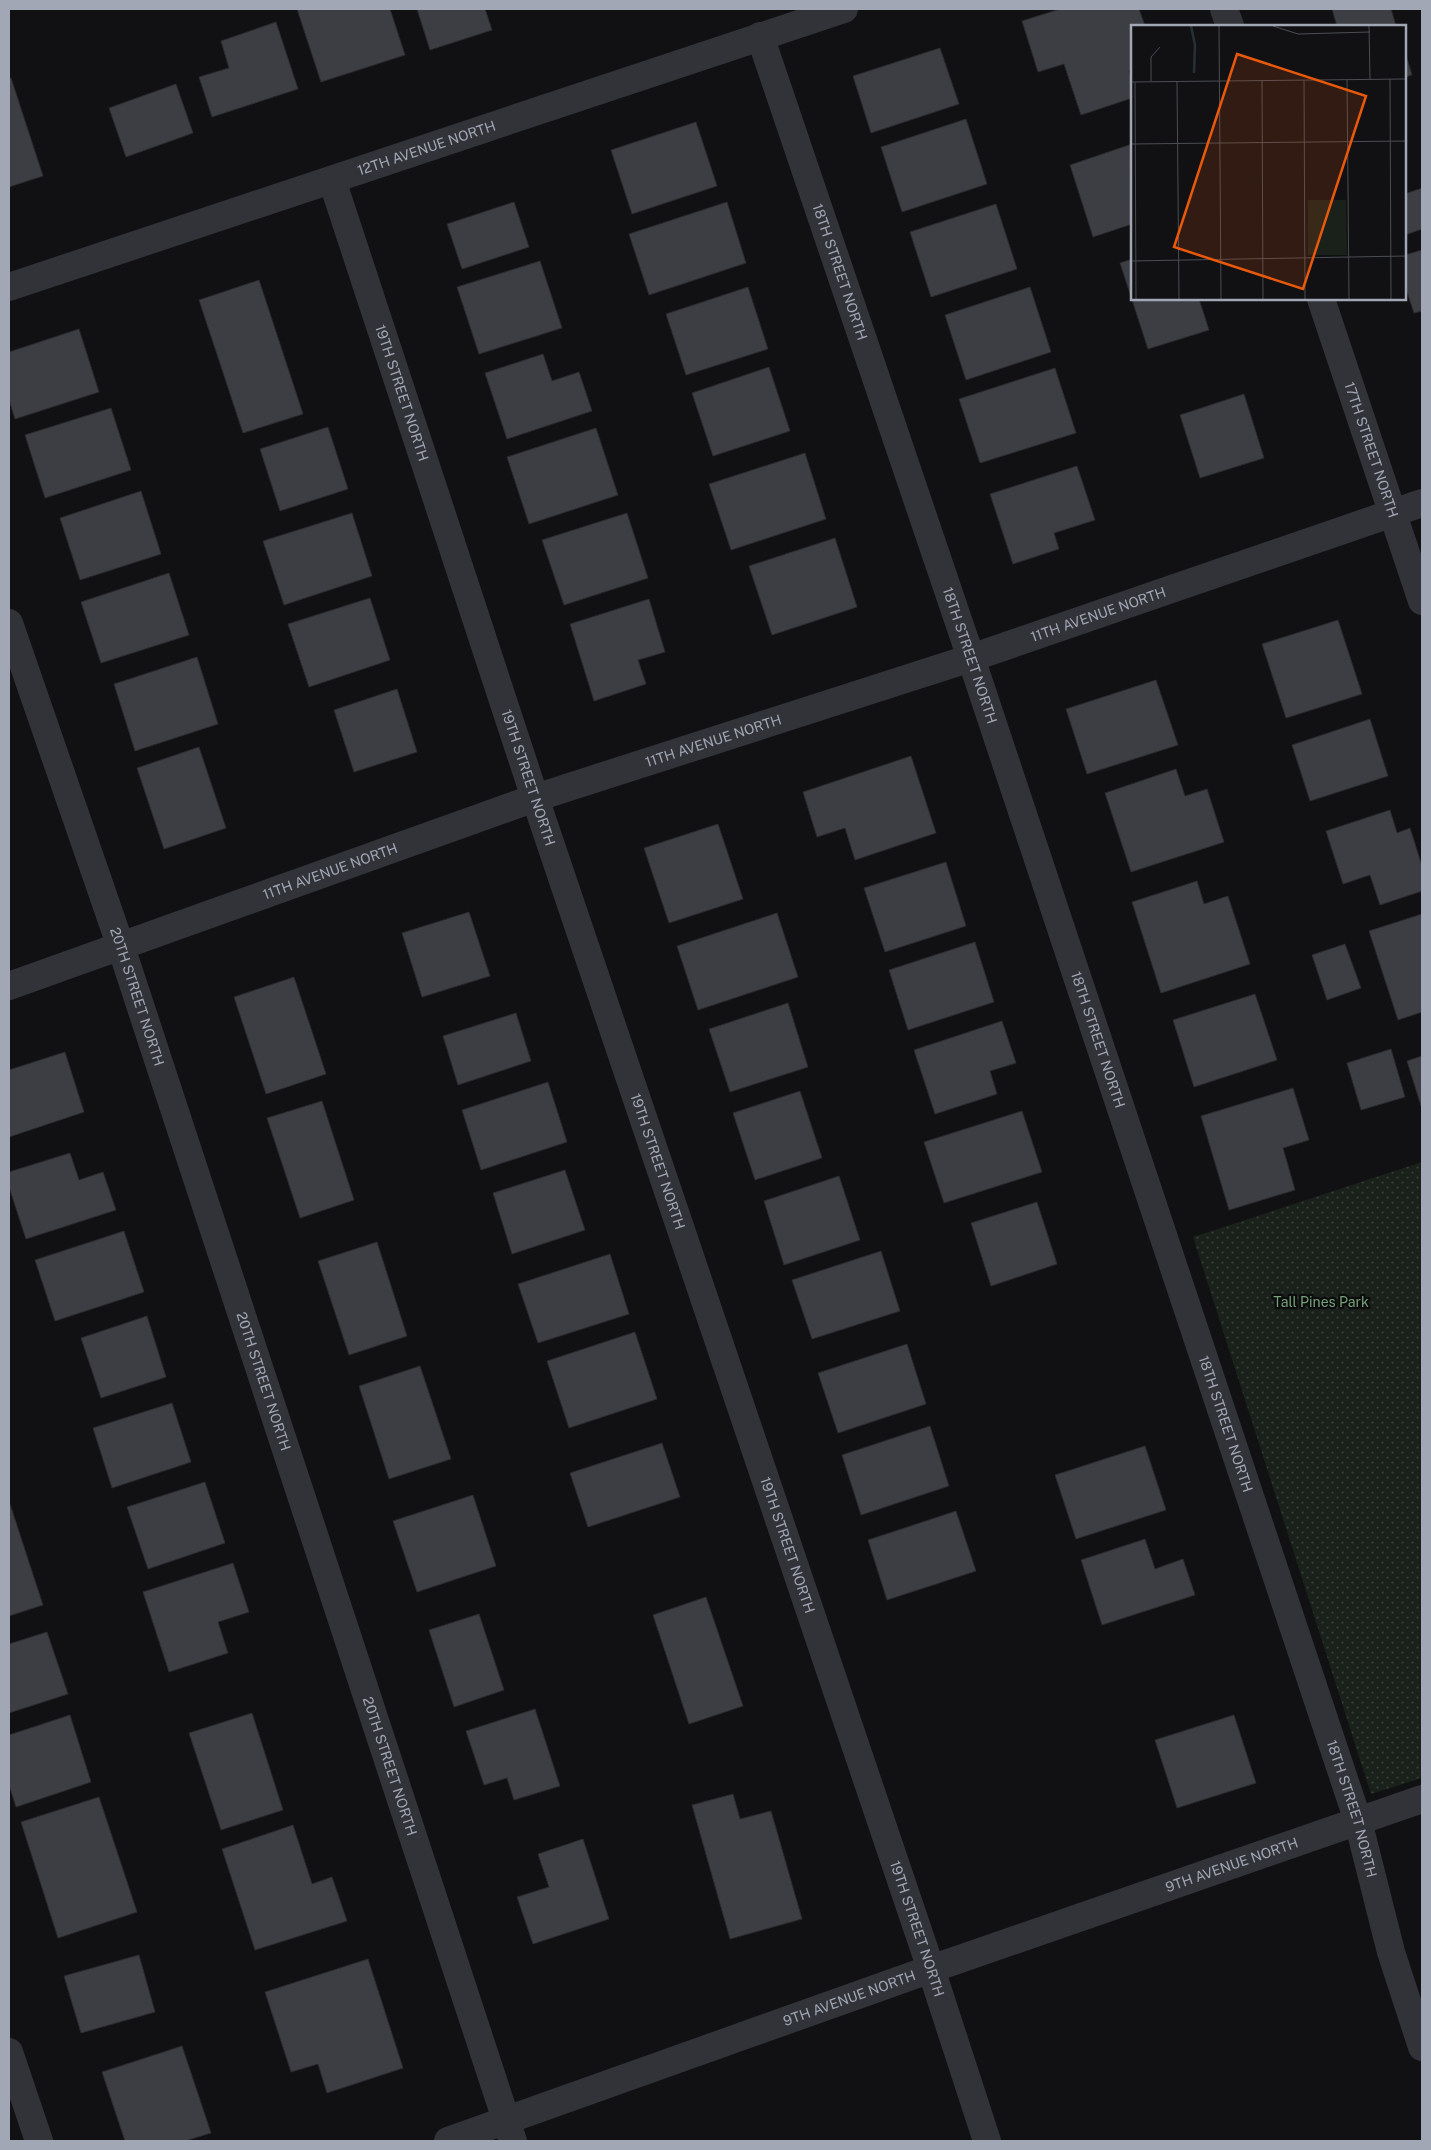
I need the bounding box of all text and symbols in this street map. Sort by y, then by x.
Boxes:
inset map [1131,25,1406,300]
street label: 12TH AVENUE NORTH [355,118,498,178]
street label: 18TH STREET NORTH [809,202,871,342]
street label: 19TH STREET NORTH [372,323,432,463]
street label: 17TH STREET NORTH [1341,380,1402,520]
street label: 11TH AVENUE NORTH [1028,584,1168,645]
street label: 18TH STREET NORTH [940,585,1000,726]
street label: 19TH STREET NORTH [498,707,559,848]
street label: 11TH AVENUE NORTH [643,711,784,770]
street label: 11TH AVENUE NORTH [261,840,400,903]
street label: 20TH STREET NORTH [107,925,167,1068]
street label: 18TH STREET NORTH [1068,969,1128,1110]
street label: 19TH STREET NORTH [627,1091,688,1231]
park label: Tall Pines Park [1273,1294,1369,1310]
street label: 20TH STREET NORTH [233,1310,294,1453]
street label: 18TH STREET NORTH [1196,1354,1256,1494]
street label: 19TH STREET NORTH [757,1475,818,1615]
street label: 20TH STREET NORTH [360,1695,420,1838]
street label: 18TH STREET NORTH [1324,1738,1380,1879]
street label: 9TH AVENUE NORTH [1163,1835,1300,1895]
street label: 19TH STREET NORTH [887,1859,947,1999]
street label: 9TH AVENUE NORTH [781,1967,918,2029]

